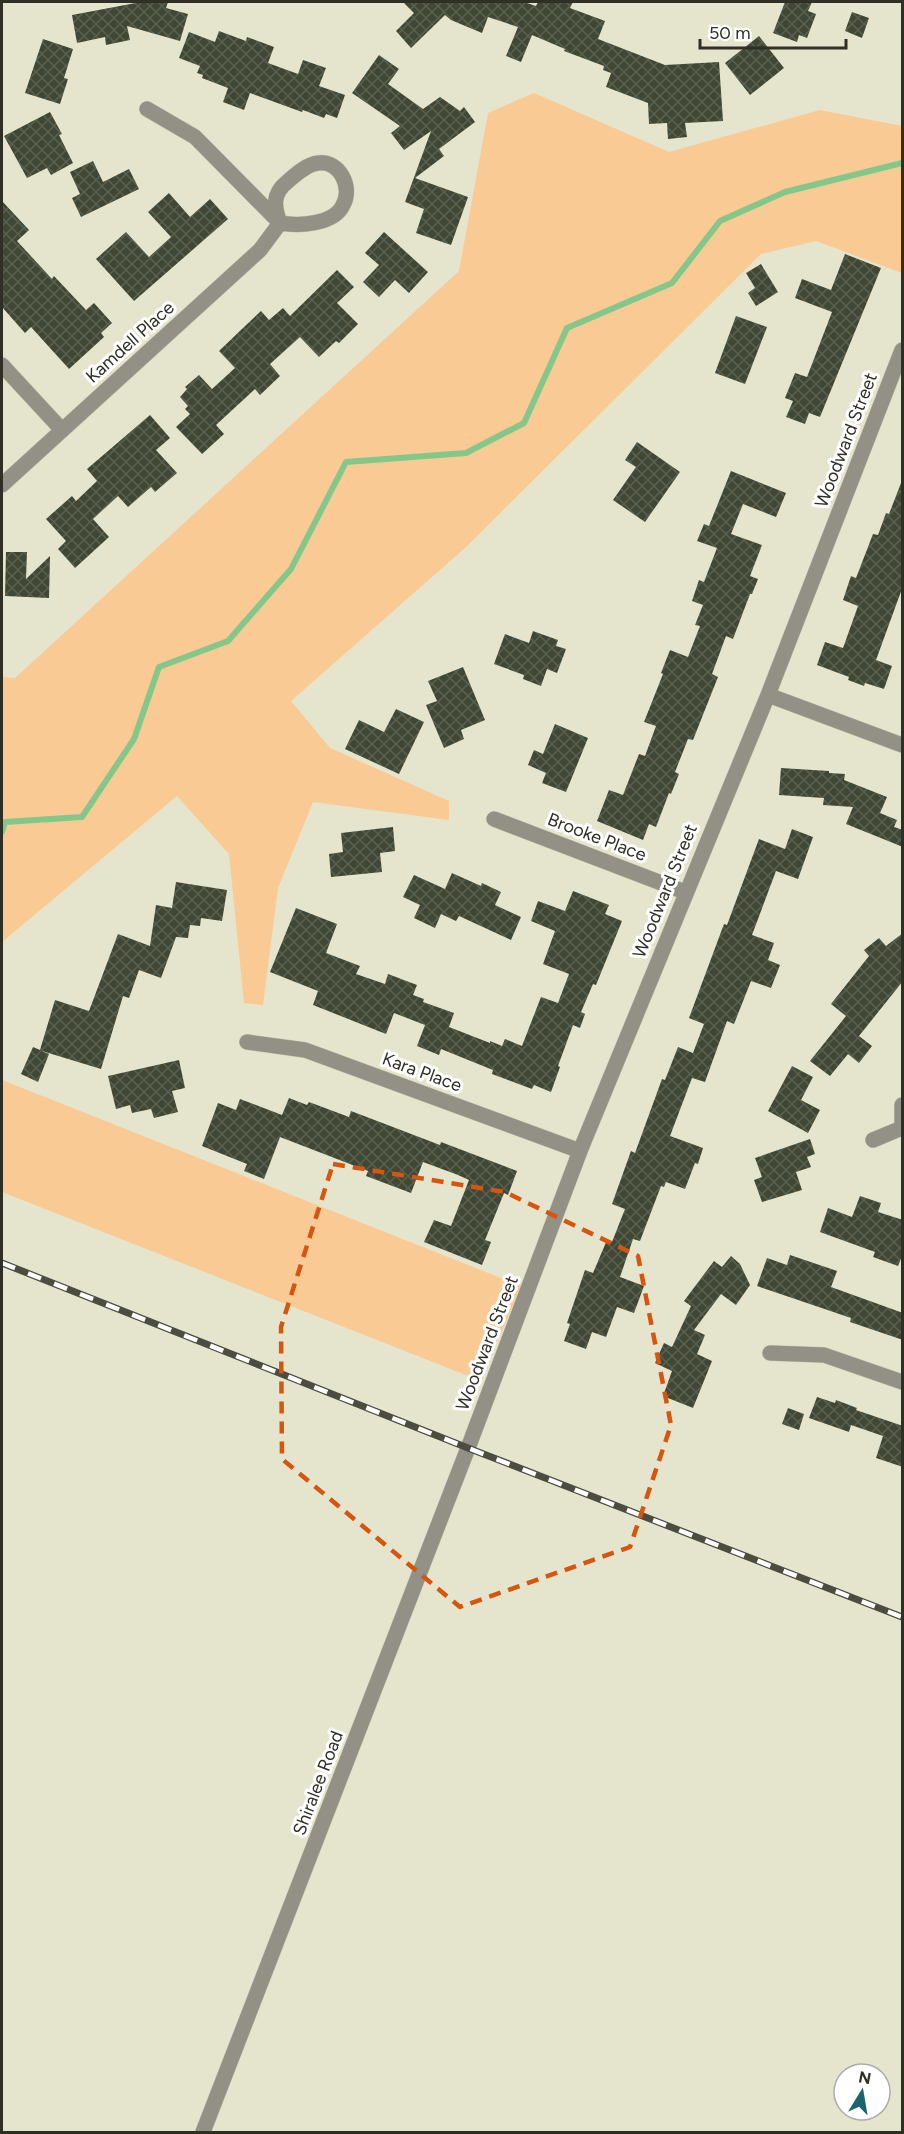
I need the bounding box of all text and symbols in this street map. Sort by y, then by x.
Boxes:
scale bar [700,12,846,50]
text: 50 m [709,22,751,44]
street label: Kamdell Place [81,297,179,387]
street label: Woodward Street [810,369,882,510]
street label: Brooke Place [545,808,650,866]
street label: Woodward Street [628,821,702,961]
street label: Kara Place [379,1047,465,1097]
street label: Woodward Street [451,1272,523,1413]
street label: Shiralee Road [288,1728,348,1838]
north arrow [832,2062,892,2122]
text: N [857,2067,873,2088]

